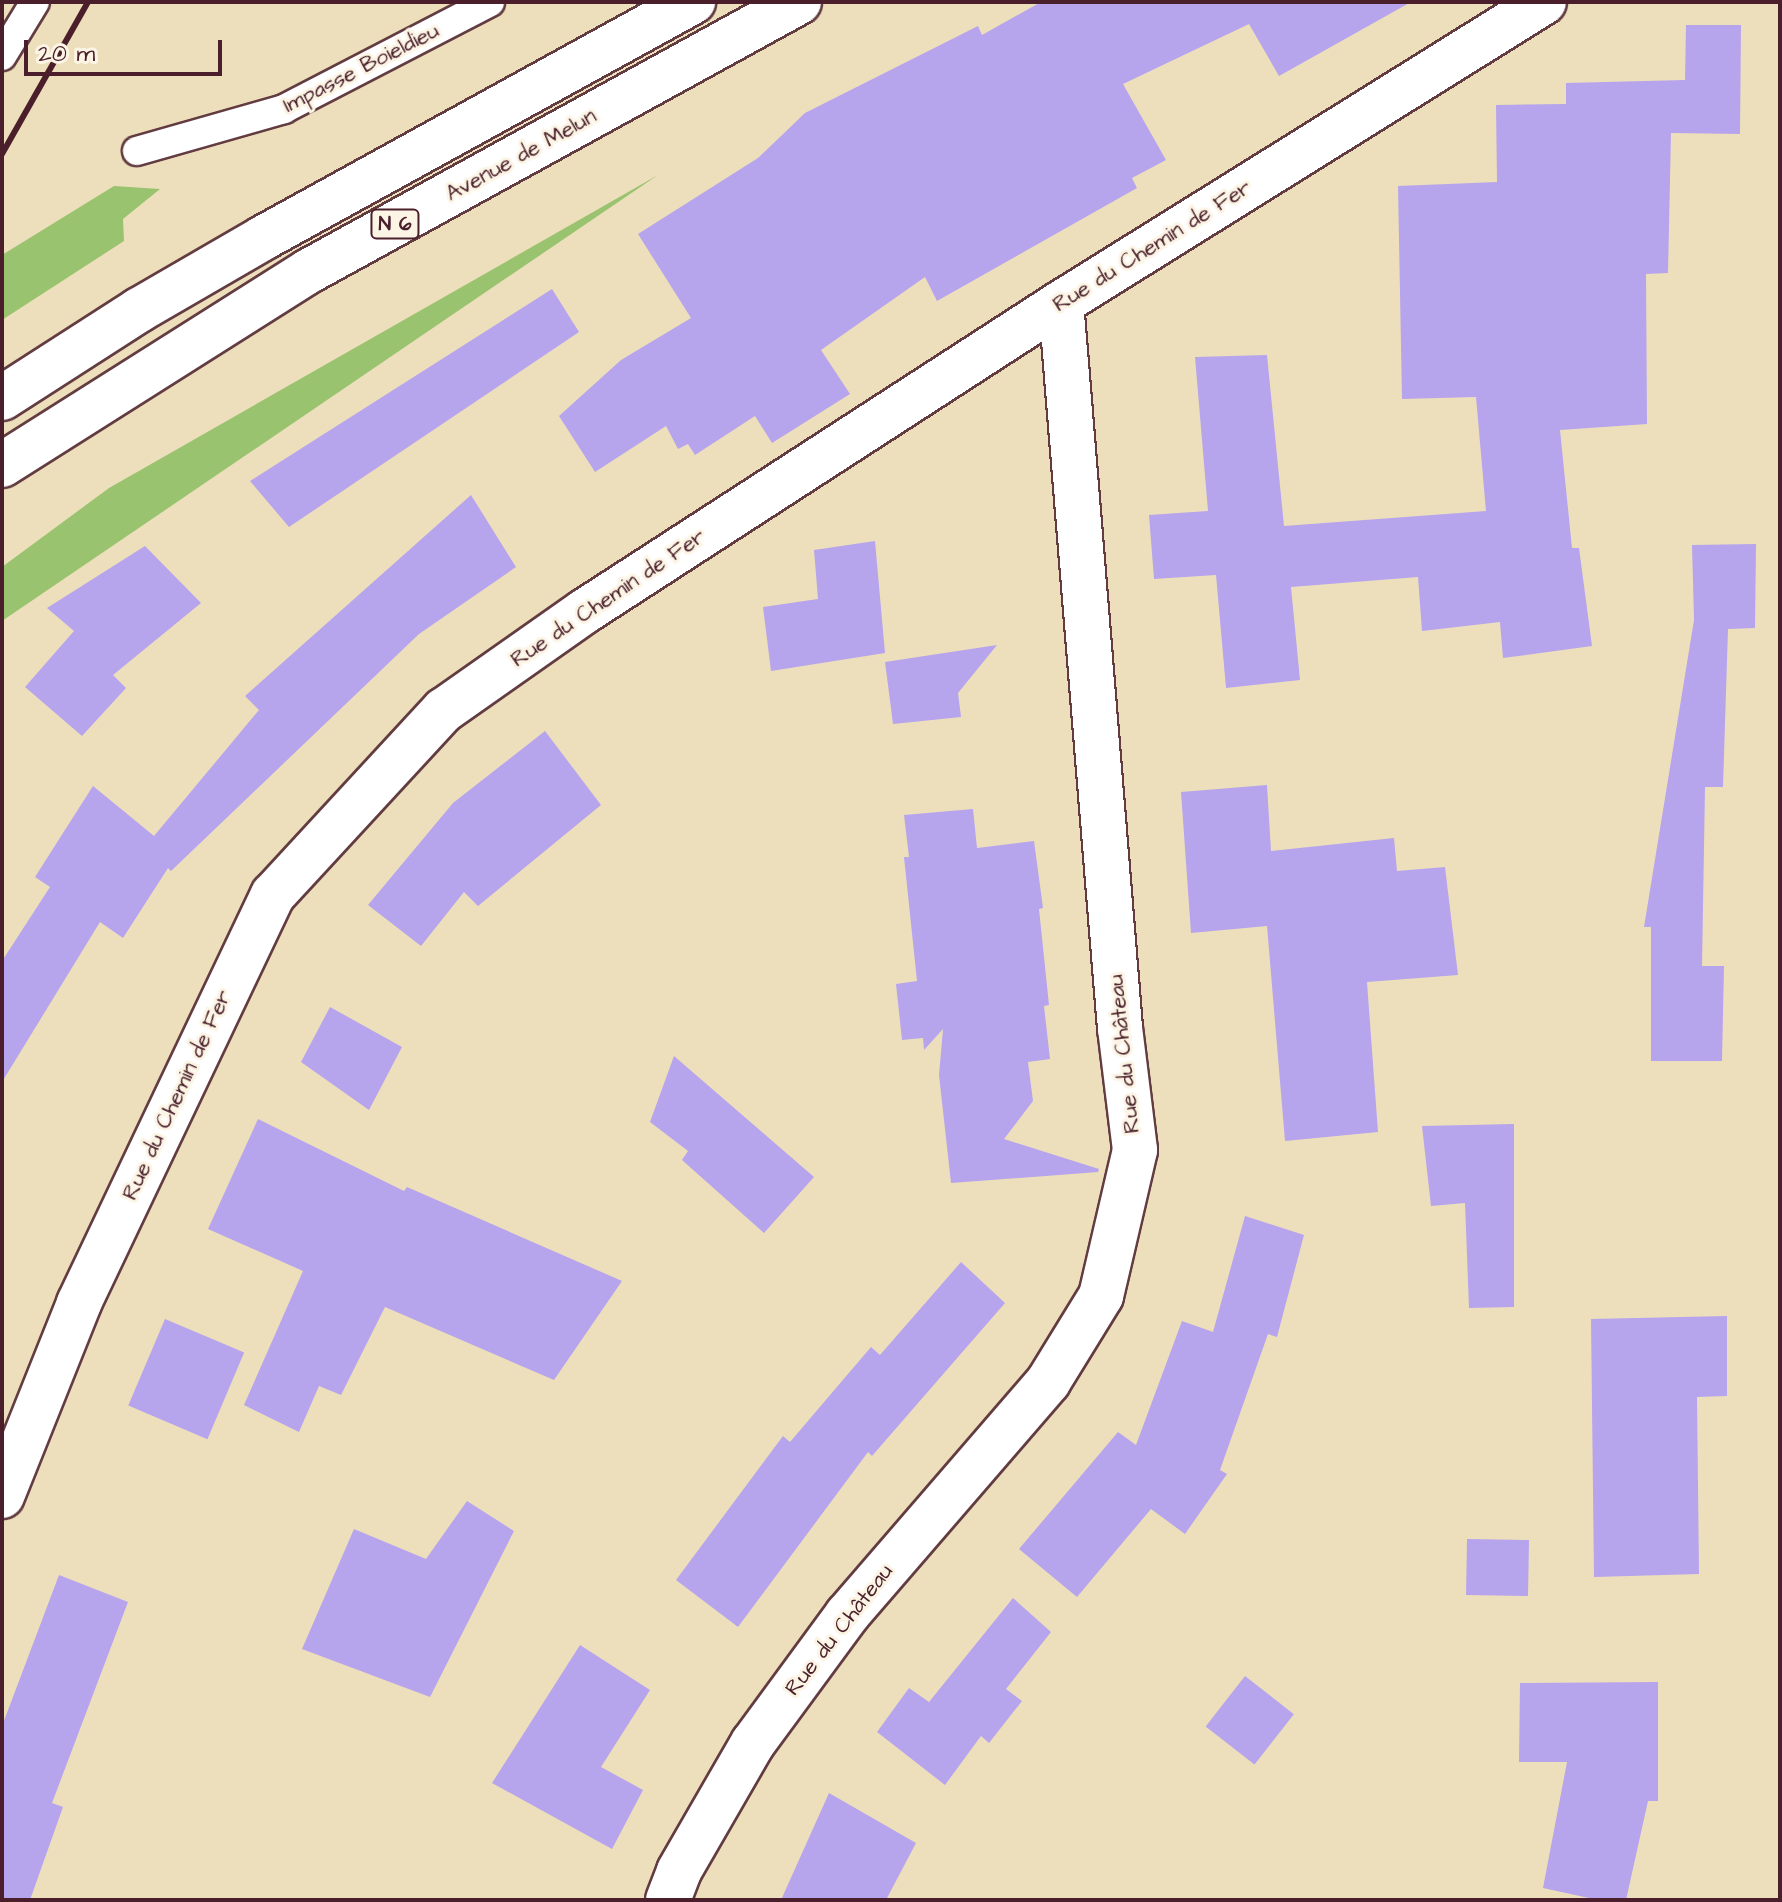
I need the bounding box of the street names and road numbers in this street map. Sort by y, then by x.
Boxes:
street label: Impasse Boieldieu [279,17,443,119]
street label: Avenue de Melun [441,103,601,207]
street label: Rue du Chemin de Fer [1048,174,1256,318]
road number: N 6 [369,208,421,240]
street label: Rue du Chemin de Fer [506,523,710,673]
street label: Rue du Château [1103,973,1145,1135]
street label: Rue du Chemin de Fer [117,986,237,1204]
street label: Rue du Château [779,1559,899,1701]

